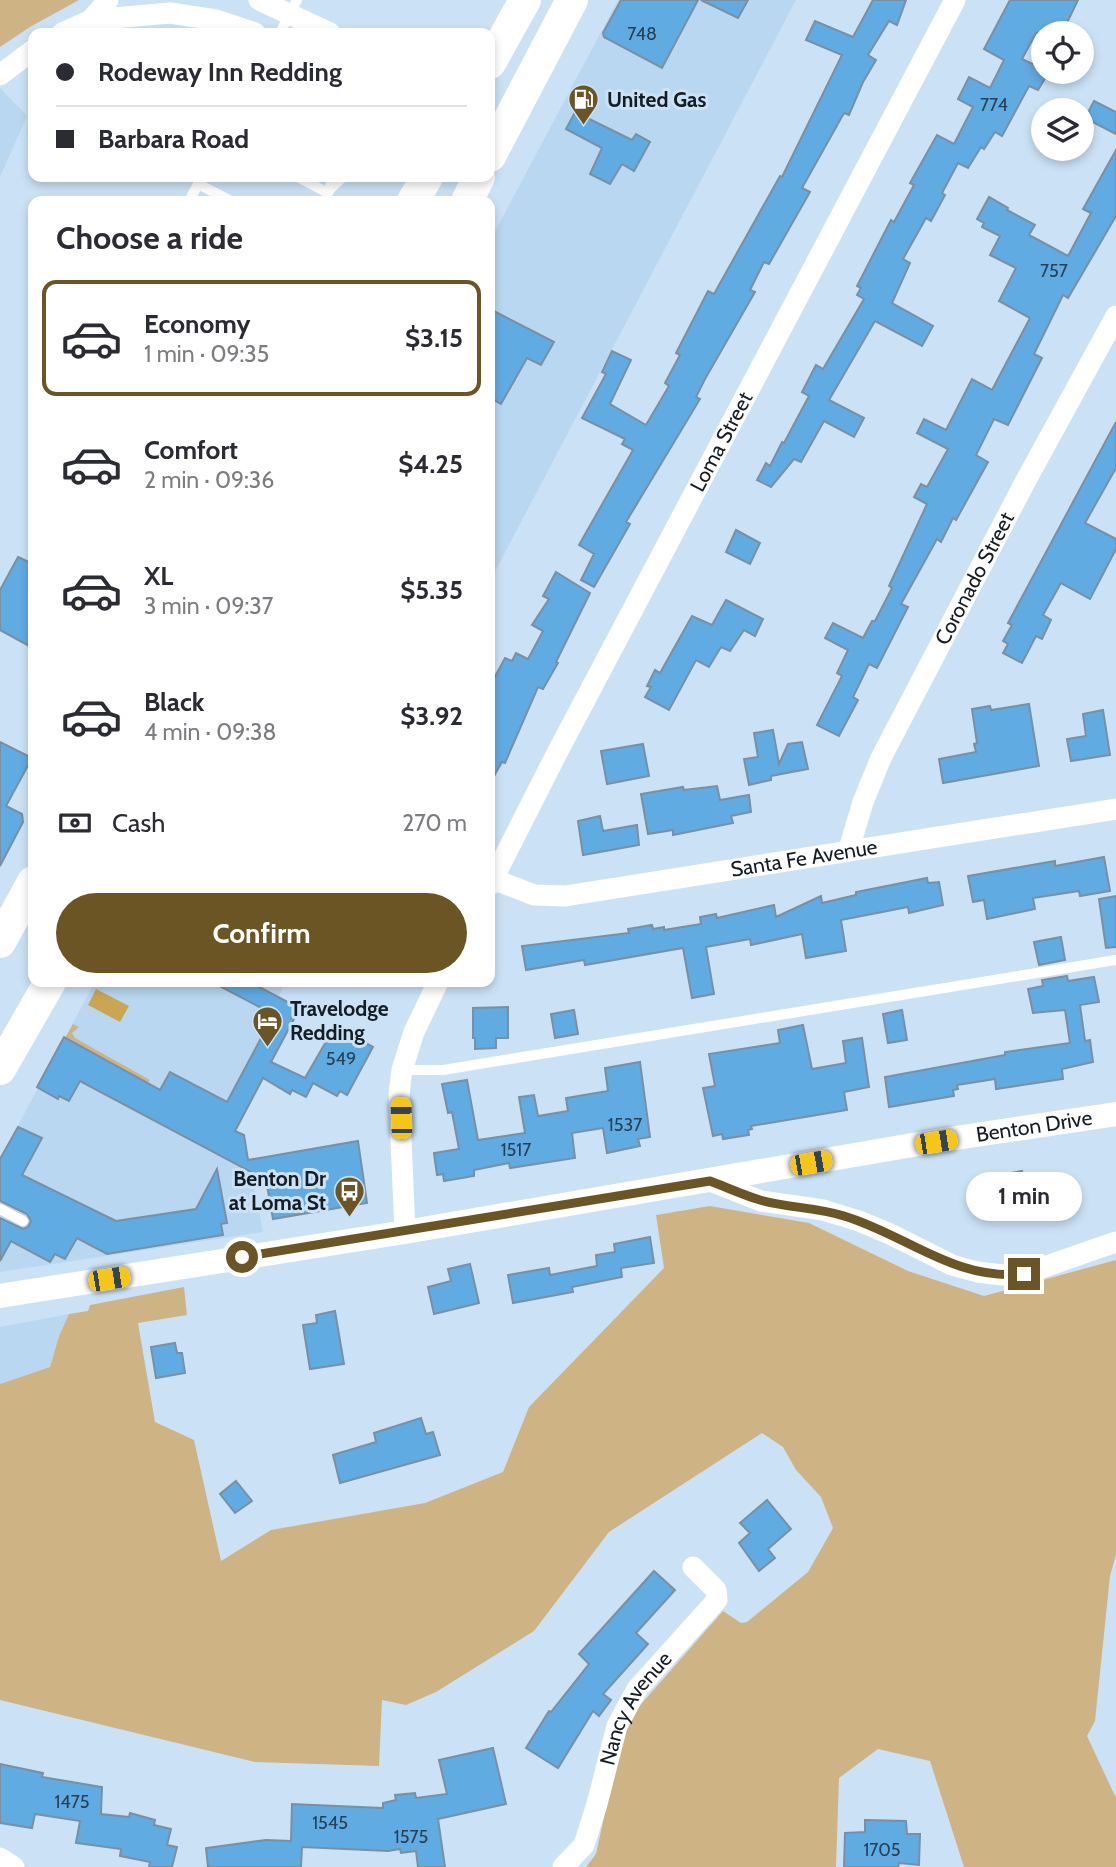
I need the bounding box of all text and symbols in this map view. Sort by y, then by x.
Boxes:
map controls [1031,21,1094,161]
button: locate [1031,21,1094,84]
house number: 748 [627,23,657,45]
text: Rodeway Inn Redding [98,56,342,88]
fuel station icon: United Gas [567,83,601,127]
place label: United Gas [607,87,707,112]
house number: 774 [980,94,1008,116]
button: layers [1031,98,1094,161]
text: Barbara Road [98,123,249,155]
text: Choose a ride [56,218,243,257]
house number: 757 [1040,260,1068,282]
icon: car [60,307,123,370]
text: Economy [144,308,250,340]
text: $3.15 [405,322,463,354]
text: 1 min · 09:35 [144,340,269,368]
street label: Loma Street [684,388,758,496]
icon: car [60,433,123,496]
text: Comfort [144,434,238,466]
text: $4.25 [398,448,463,480]
text: 2 min · 09:36 [144,466,274,494]
street label: Coronado Street [929,508,1019,649]
icon: car [60,559,123,622]
text: XL [144,560,173,592]
text: $5.35 [400,574,463,606]
text: 3 min · 09:37 [144,592,273,620]
icon: car [60,685,123,748]
text: Black [144,686,204,718]
text: $3.92 [400,700,463,732]
text: 4 min · 09:38 [144,718,276,746]
icon: cash [56,804,94,842]
text: Cash [112,807,165,839]
text: 270 m [402,809,467,837]
street label: Santa Fe Avenue [729,834,879,882]
button: Confirm [56,893,467,973]
place label: Travelodge Redding [290,996,389,1045]
hotel icon: Travelodge Redding [250,1004,284,1048]
house number: 549 [326,1048,356,1070]
car [390,1097,413,1139]
street label: Benton Drive [974,1105,1094,1147]
house number: 1537 [608,1114,642,1136]
car [914,1128,959,1156]
house number: 1517 [501,1139,531,1161]
car [789,1149,834,1177]
place label: Benton Dr at Loma St [229,1166,326,1215]
callout: 1 min [966,1172,1082,1222]
bus stop icon: Benton Dr at Loma St [332,1174,366,1218]
text: 1 min [998,1182,1050,1210]
route start [226,1241,258,1273]
route end [1008,1258,1040,1290]
car [87,1265,132,1293]
street label: Nancy Avenue [594,1646,677,1768]
house number: 1475 [54,1791,90,1813]
house number: 1545 [312,1812,348,1834]
house number: 1575 [394,1826,428,1848]
house number: 1705 [863,1839,901,1861]

